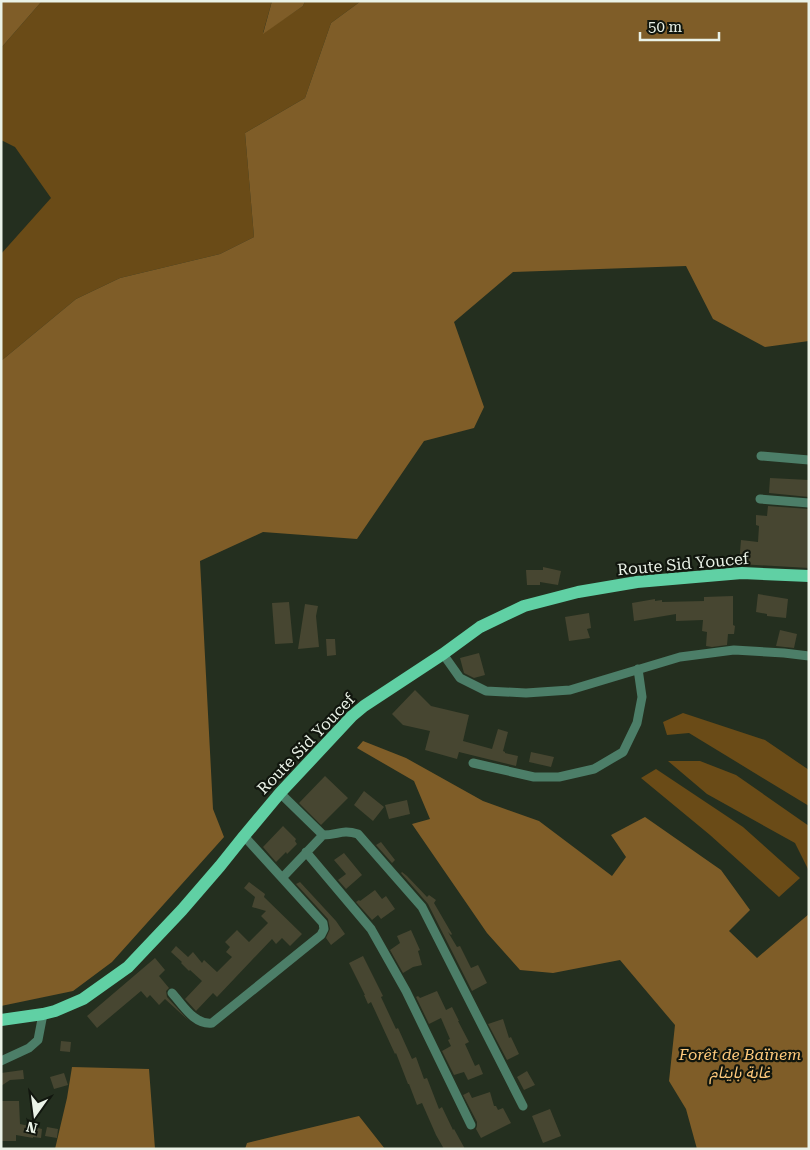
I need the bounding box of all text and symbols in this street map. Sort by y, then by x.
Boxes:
scale bar [640,10,719,42]
text: 50 m [648,18,683,36]
street label: Route Sid Youcef [616,549,750,579]
street label: Route Sid Youcef [253,689,359,798]
park label: Forêt de Baïnem غابة باينام [678,1045,801,1085]
north arrow [10,1090,60,1140]
text: N [24,1118,39,1137]

